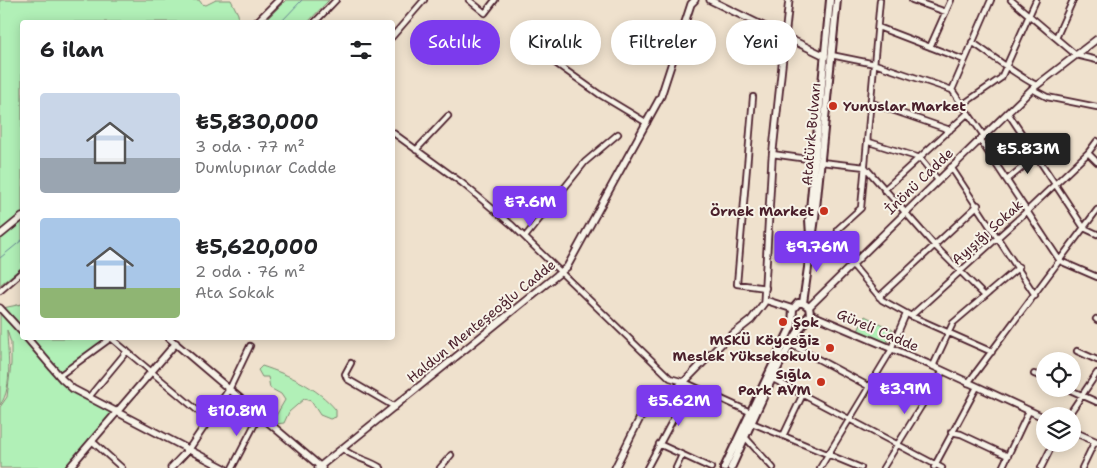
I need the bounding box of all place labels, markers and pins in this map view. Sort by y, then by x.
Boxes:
place label: Yunuslar Market [843,97,966,115]
marker: Yunuslar Market [827,100,839,112]
pin: ₺5.83M [987,132,1069,175]
pin: ₺7.6M [495,186,565,228]
place label: Örnek Market [710,202,814,220]
marker: Örnek Market [818,205,830,217]
pin: ₺9.76M [776,230,858,273]
place label: Şok [793,313,819,331]
marker: Şok [777,316,789,328]
place label: MSKÜ Köyceğiz Meslek Yüksekokulu [673,331,820,365]
marker: MSKÜ Köyceğiz Meslek Yüksekokulu [824,342,836,354]
place label: Sığla Park AVM [738,365,812,399]
pin: ₺3.9M [870,372,940,415]
marker: Sığla Park AVM [815,376,827,388]
pin: ₺5.62M [638,384,720,427]
pin: ₺10.8M [196,394,278,437]

